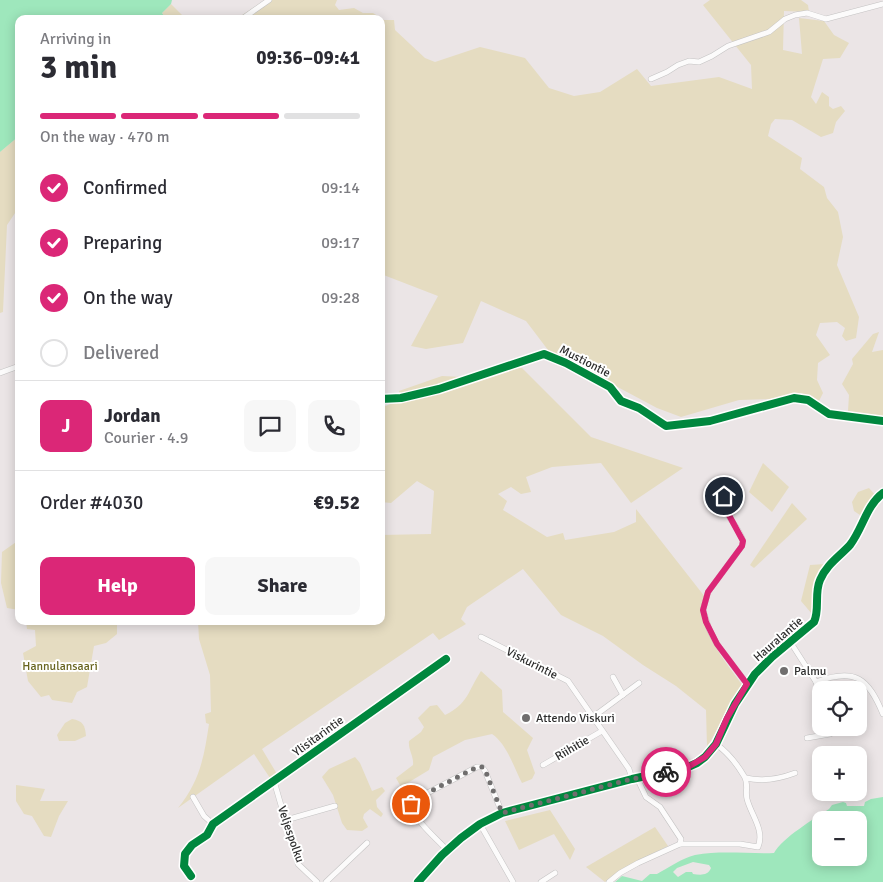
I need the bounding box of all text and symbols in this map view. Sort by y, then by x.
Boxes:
text: Arriving in [40,29,111,49]
text: 09:36–09:41 [256,46,360,70]
text: 3 min [40,48,117,87]
text: On the way · 470 m [40,127,170,147]
icon: check [40,174,68,202]
text: Confirmed [83,176,167,200]
text: 09:14 [321,178,360,198]
icon: check [40,229,68,257]
text: Preparing [83,231,162,255]
text: 09:17 [321,233,360,253]
icon: check [40,284,68,312]
text: On the way [83,286,173,310]
text: 09:28 [321,288,360,308]
text: Delivered [83,341,159,365]
street label: Mustiontie [557,342,613,381]
button: chat [244,400,296,452]
button: phone [308,400,360,452]
text: Jordan [104,404,161,428]
text: J [62,414,70,438]
text: Courier · 4.9 [104,428,188,448]
pin [703,475,745,517]
icon: home [710,482,738,510]
text: Order #4030 [40,491,143,515]
text: €9.52 [314,491,360,515]
button: Help [40,557,195,615]
button: Share [205,557,360,615]
street label: Hauralantie [750,614,806,665]
street label: Viskurintie [504,644,560,683]
park label: Hannulansaari [22,659,98,674]
place label: Palmu [794,664,826,679]
marker: Palmu [778,665,790,677]
map controls [812,681,867,866]
button: locate [812,681,867,736]
place label: Attendo Viskuri [536,711,615,726]
marker: Attendo Viskuri [520,712,532,724]
street label: Ylisitarintie [290,713,347,760]
street label: Riihitie [552,733,592,764]
button: + [812,746,867,801]
courier [641,747,691,797]
icon: bike [652,758,680,786]
pin [390,783,432,825]
icon: bag [397,790,425,818]
street label: Veljespolku [274,804,307,864]
button: − [812,811,867,866]

